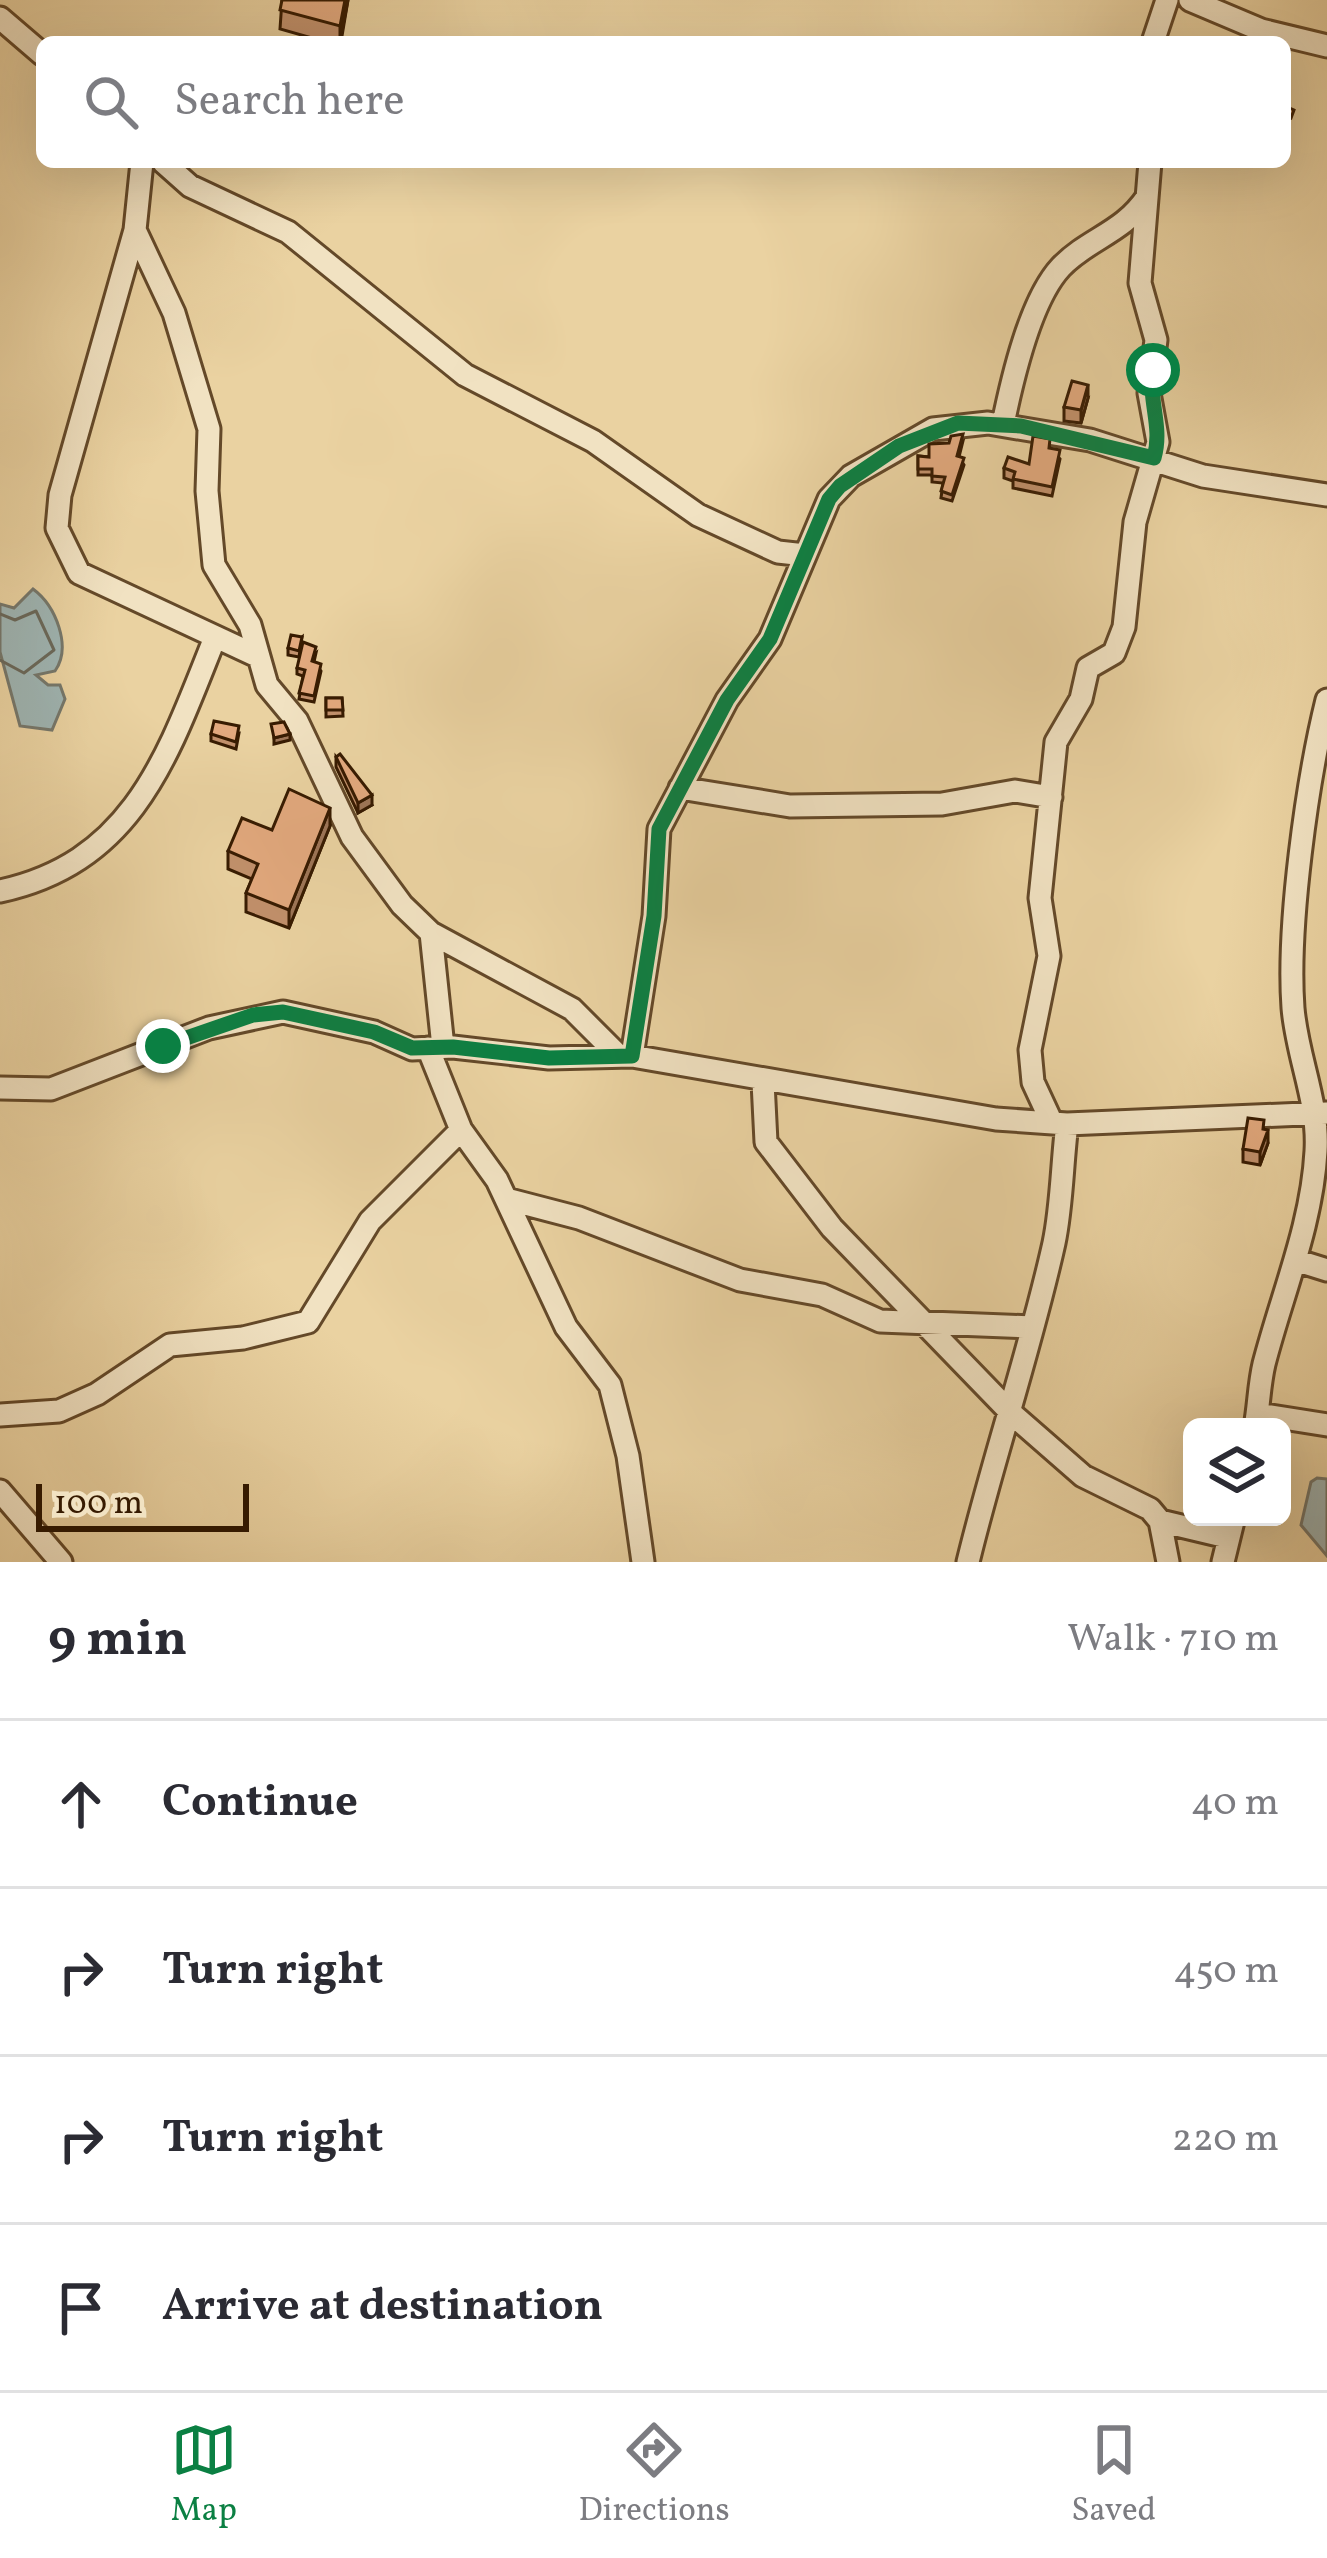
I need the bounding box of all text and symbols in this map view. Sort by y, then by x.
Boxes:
search box [36,36,1291,168]
icon: search [78,69,144,135]
text: Search here [174,71,405,134]
route start [1126,343,1180,397]
route end [136,1019,190,1073]
map controls [1183,1418,1291,1526]
button: layers [1183,1418,1291,1526]
scale bar [36,1478,249,1531]
text: 100 m [54,1482,143,1528]
text: 9 min [48,1605,187,1676]
text: Walk · 710 m [1067,1613,1279,1667]
icon: ahead [48,1771,114,1837]
text: Continue [162,1772,358,1835]
text: 40 m [1191,1777,1279,1831]
icon: right [48,1939,114,2005]
text: Turn right [162,1940,383,2003]
text: 450 m [1173,1945,1279,1999]
icon: right [48,2107,114,2173]
text: Turn right [162,2108,383,2171]
text: 220 m [1172,2113,1279,2167]
icon: arrive [48,2275,114,2341]
text: Arrive at destination [162,2276,603,2339]
tab: Map [171,2417,237,2535]
tab: Directions [578,2417,730,2535]
tab: Saved [1071,2417,1156,2535]

